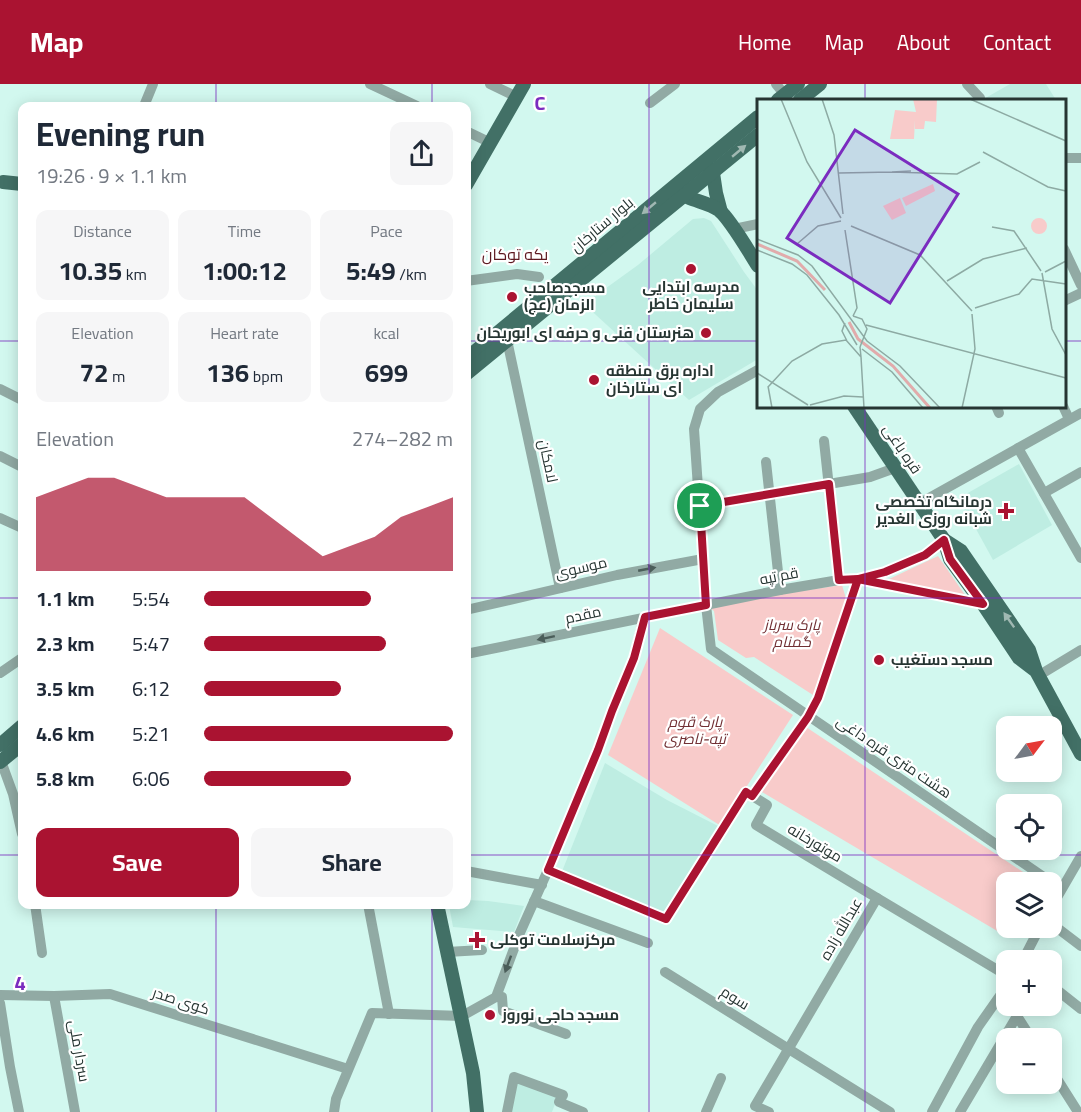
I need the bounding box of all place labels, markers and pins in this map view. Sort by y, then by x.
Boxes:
marker: مدرسه ابتدایی سلیمان خاطر [684,262,698,276]
place label: مدرسه ابتدایی سلیمان خاطر [642,272,740,318]
place label: مسجدصاحب الزمان (عج) [524,273,605,319]
marker: مسجدصاحب الزمان (عج) [505,290,519,304]
place label: هنرستان فنی و حرفه ای ابوریحان [477,318,694,347]
marker: هنرستان فنی و حرفه ای ابوریحان [699,326,713,340]
place label: اداره برق منطقه ای ستارخان [606,356,714,402]
marker: اداره برق منطقه ای ستارخان [587,373,601,387]
pin [674,480,725,531]
place label: درمانگاه تخصصی شبانه روزی الغدیر [875,487,992,533]
marker: درمانگاه تخصصی شبانه روزی الغدیر [997,502,1015,520]
place label: مسجد دستغیب [891,645,993,674]
marker: مسجد دستغیب [872,653,886,667]
place label: مرکزسلامت توکلی [490,925,616,954]
marker: مرکزسلامت توکلی [468,931,486,949]
place label: مسجد حاجی نوروز [501,1000,619,1029]
marker: مسجد حاجی نوروز [483,1008,497,1022]

